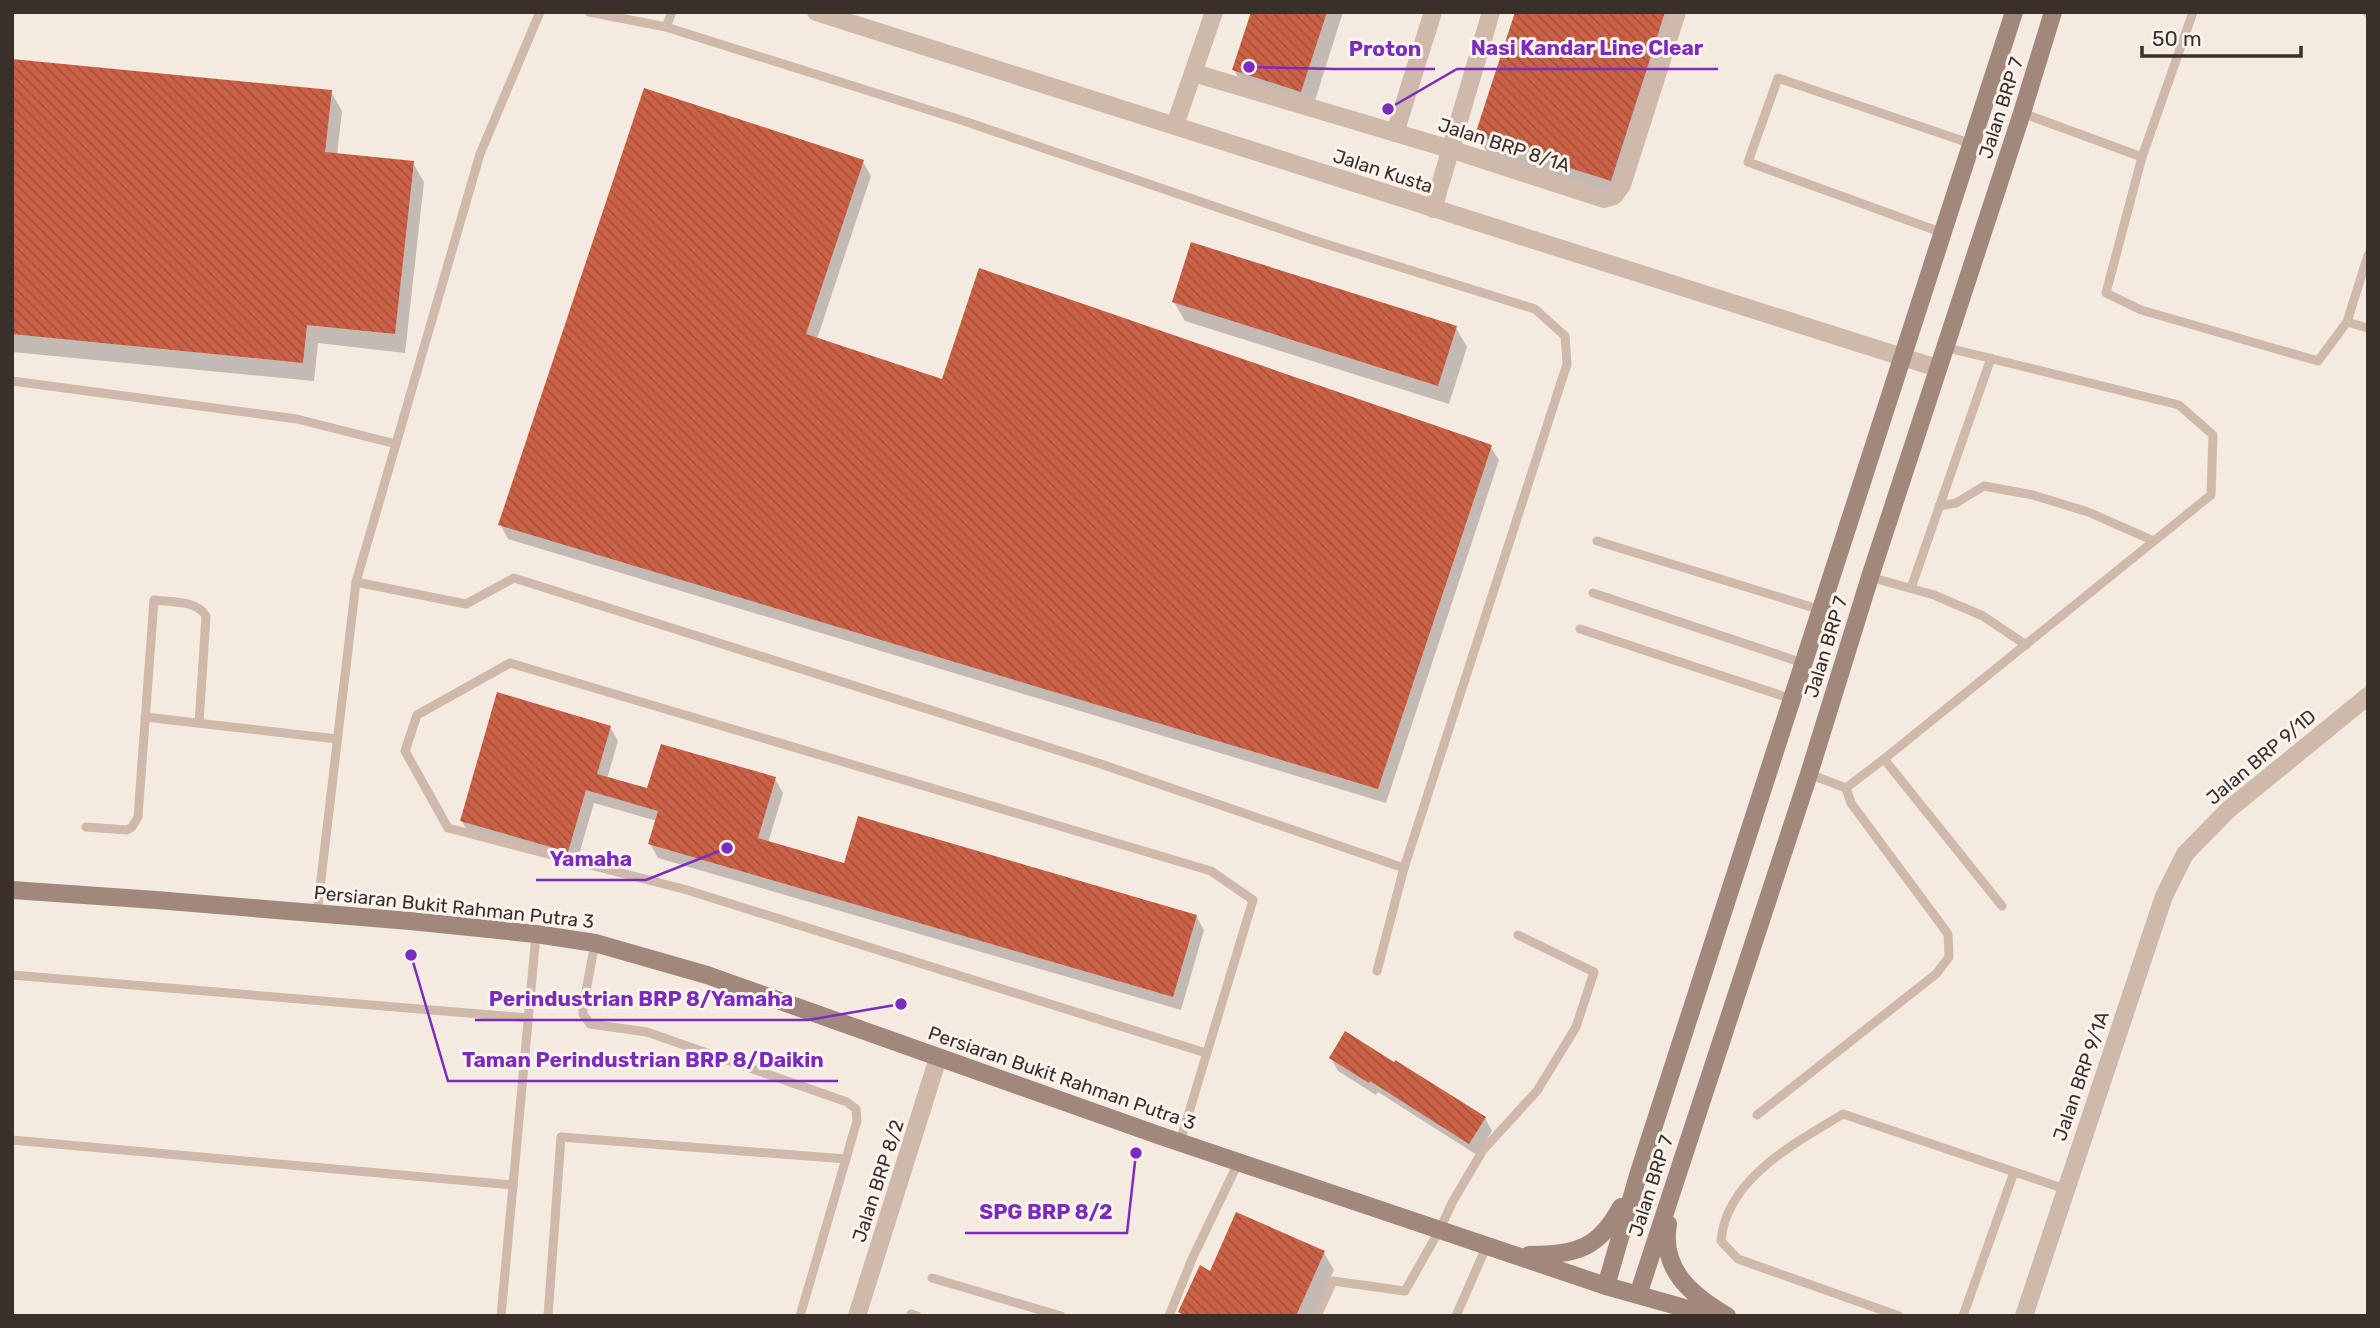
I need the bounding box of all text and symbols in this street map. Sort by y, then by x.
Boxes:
scale bar [2142,14,2301,58]
text: 50 m [2152,26,2202,51]
callout: Proton [1335,27,1435,69]
callout: Nasi Kandar Line Clear [1457,27,1718,69]
text: Nasi Kandar Line Clear [1471,35,1704,60]
text: Proton [1349,36,1421,61]
street label: Jalan BRP 7 [1974,54,2028,162]
street label: Jalan BRP 8/1A [1435,113,1573,177]
street label: Jalan Kusta [1330,144,1436,198]
street label: Jalan BRP 7 [1800,593,1852,701]
street label: Jalan BRP 9/1D [2202,705,2320,809]
callout: Yamaha [536,838,646,880]
text: Yamaha [550,846,632,871]
street label: Persiaran Bukit Rahman Putra 3 [313,881,595,933]
callout: Perindustrian BRP 8/Yamaha [475,978,808,1020]
text: Perindustrian BRP 8/Yamaha [489,986,793,1011]
street label: Jalan BRP 9/1A [2048,1008,2114,1144]
street label: Persiaran Bukit Rahman Putra 3 [925,1021,1199,1135]
callout: Taman Perindustrian BRP 8/Daikin [448,1039,838,1081]
text: Taman Perindustrian BRP 8/Daikin [462,1047,824,1072]
street label: Jalan BRP 8/2 [847,1117,909,1245]
street label: Jalan BRP 7 [1624,1132,1678,1240]
callout: SPG BRP 8/2 [965,1191,1127,1233]
text: SPG BRP 8/2 [979,1199,1113,1224]

